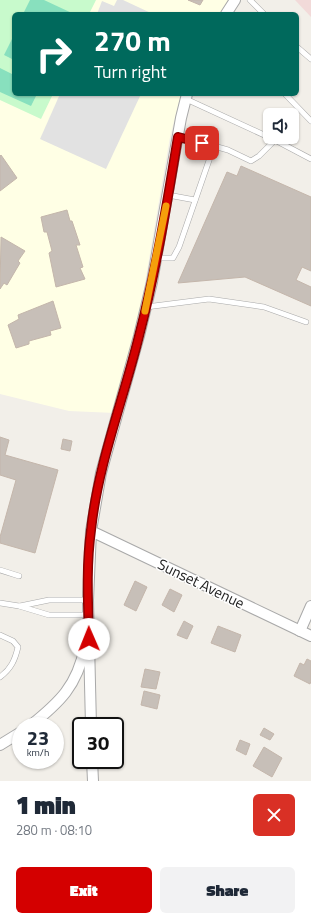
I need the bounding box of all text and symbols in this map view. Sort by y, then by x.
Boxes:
text: 270 m [94,19,171,62]
icon: right [28,28,80,80]
text: Turn right [94,58,167,85]
map controls [263,108,299,144]
button: sound [263,108,299,144]
pin [185,126,219,160]
icon: arrive [191,132,213,154]
street label: Sunset Avenue [154,553,249,615]
position arrow [68,618,110,660]
speed limit sign: 30 [72,717,124,769]
text: 23 [27,722,49,753]
text: km/h [27,745,49,760]
text: 1 min [16,787,76,823]
button: close [253,794,295,836]
text: 280 m · 08:10 [16,820,92,840]
button: Exit [16,867,152,913]
button: Share [160,867,295,913]

